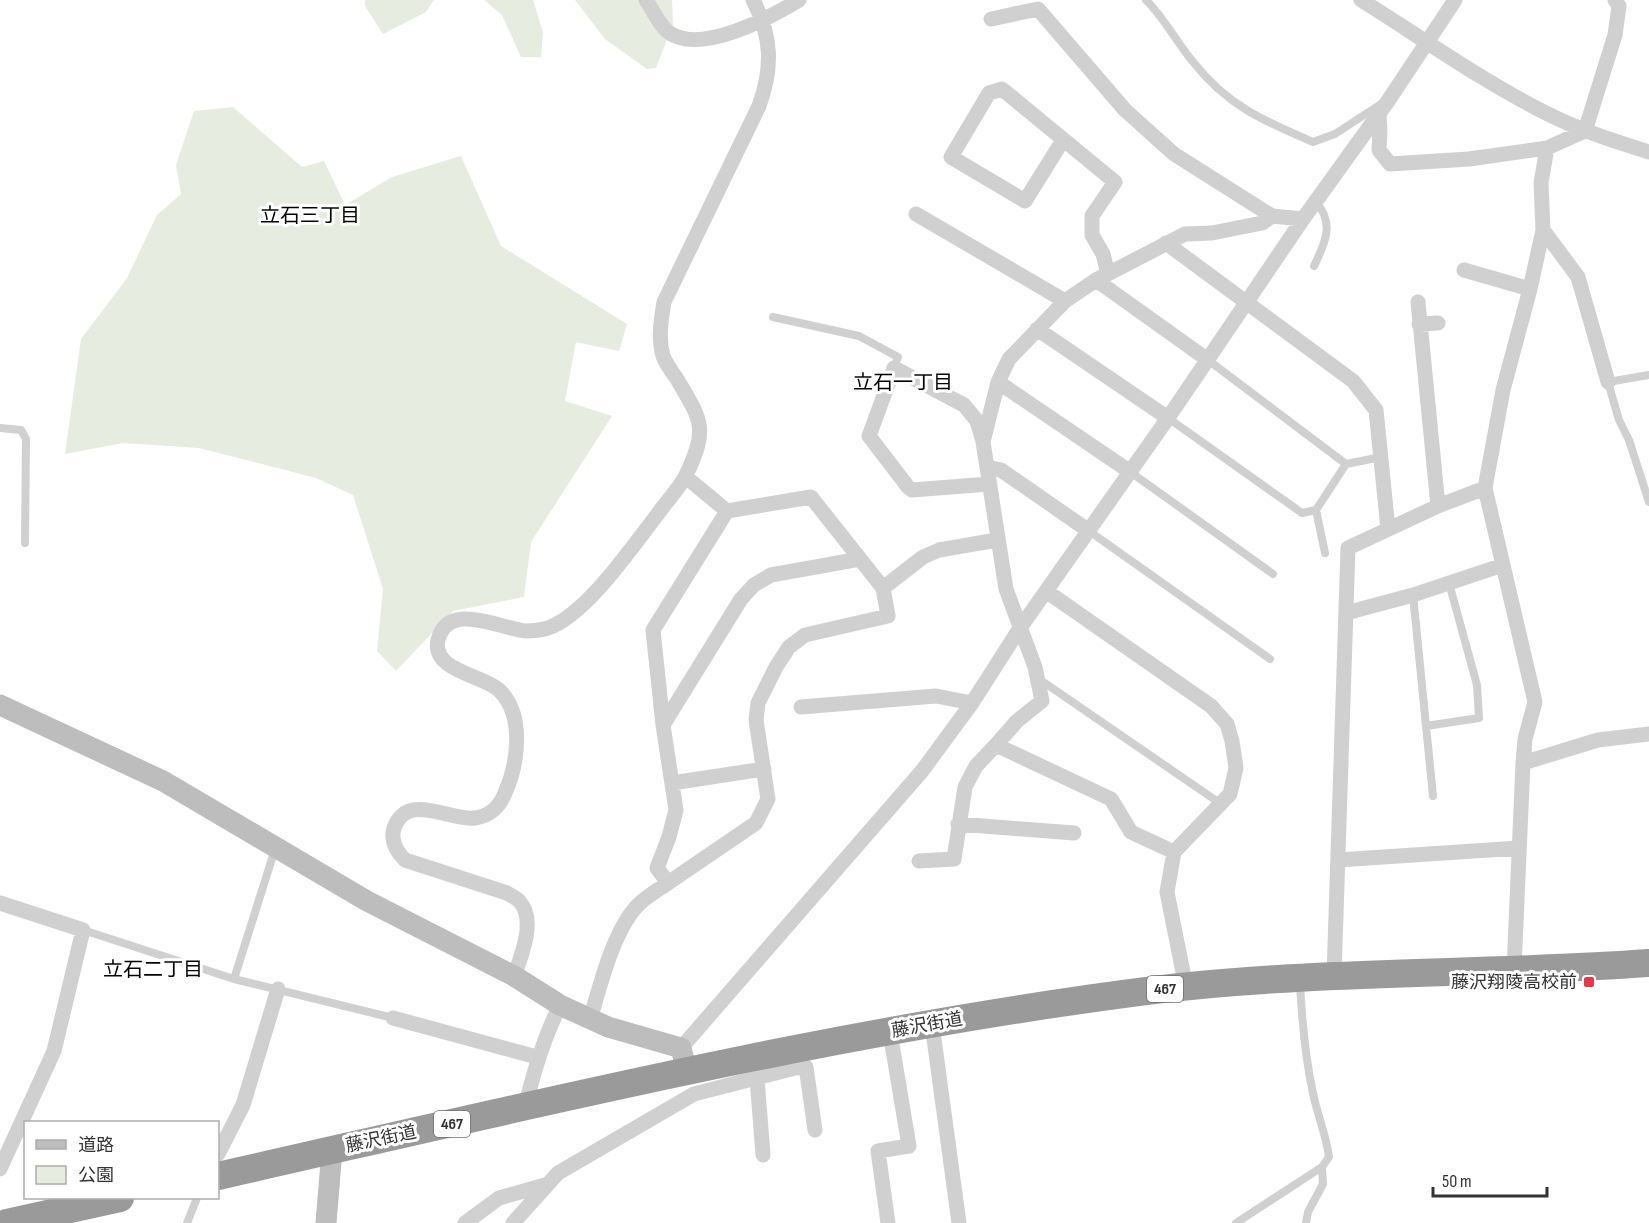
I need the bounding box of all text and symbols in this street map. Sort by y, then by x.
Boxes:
district label: 立石三丁目 [260,204,360,228]
district label: 立石一丁目 [853,371,953,395]
district label: 立石二丁目 [103,958,203,982]
place label: 藤沢翔陵高校前 [1451,972,1577,993]
marker: 藤沢翔陵高校前 [1582,975,1596,989]
road number: 467 [1147,976,1183,1002]
street label: 藤沢街道 [890,1008,964,1042]
road number: 467 [434,1111,470,1137]
legend [24,1121,219,1199]
street label: 藤沢街道 [344,1121,418,1157]
text: 道路 [78,1135,114,1156]
scale bar [1433,1160,1547,1198]
text: 公園 [78,1165,114,1186]
text: 50 m [1442,1171,1472,1192]

